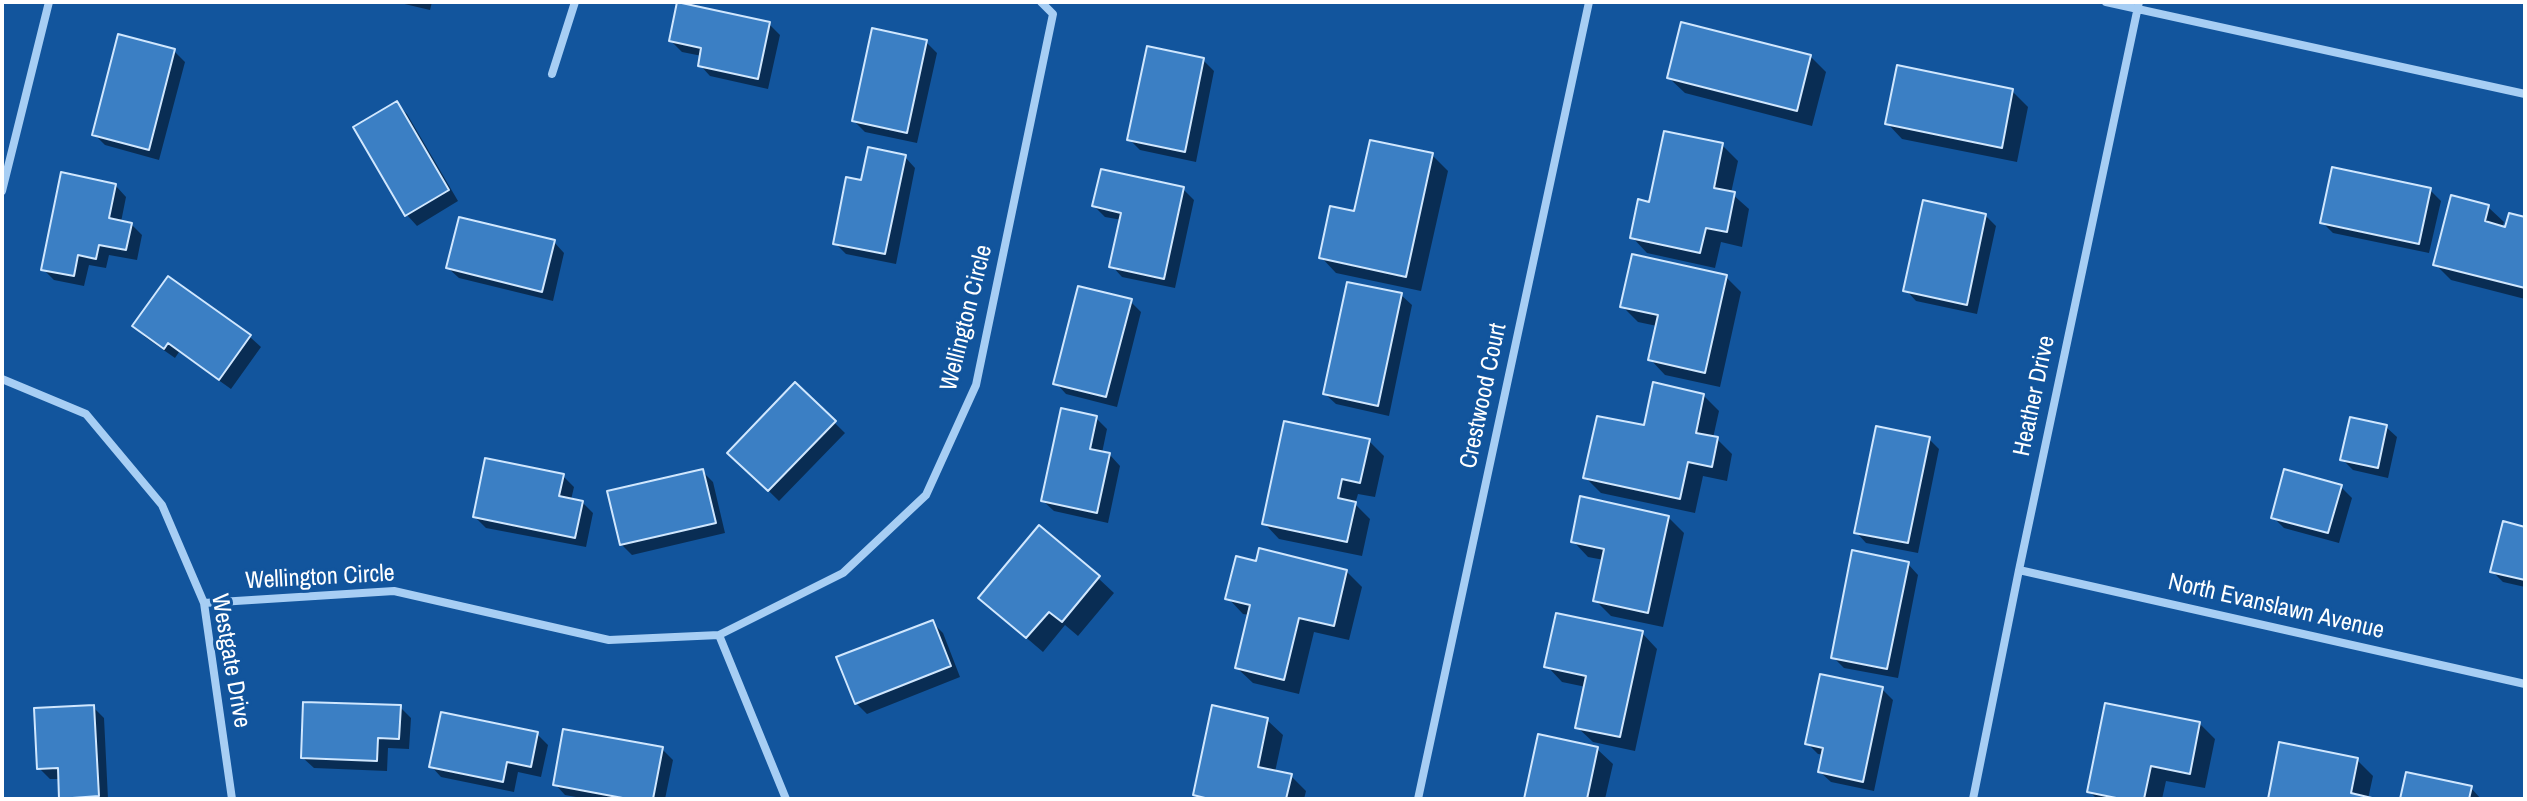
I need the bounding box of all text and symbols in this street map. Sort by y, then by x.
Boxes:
street label: Wellington Circle [935,242,999,394]
street label: Crestwood Court [1455,321,1513,471]
street label: Heather Drive [2008,333,2062,459]
street label: Wellington Circle [245,560,395,596]
street label: North Evanslawn Avenue [2165,568,2387,646]
street label: Westgate Drive [204,592,256,730]

